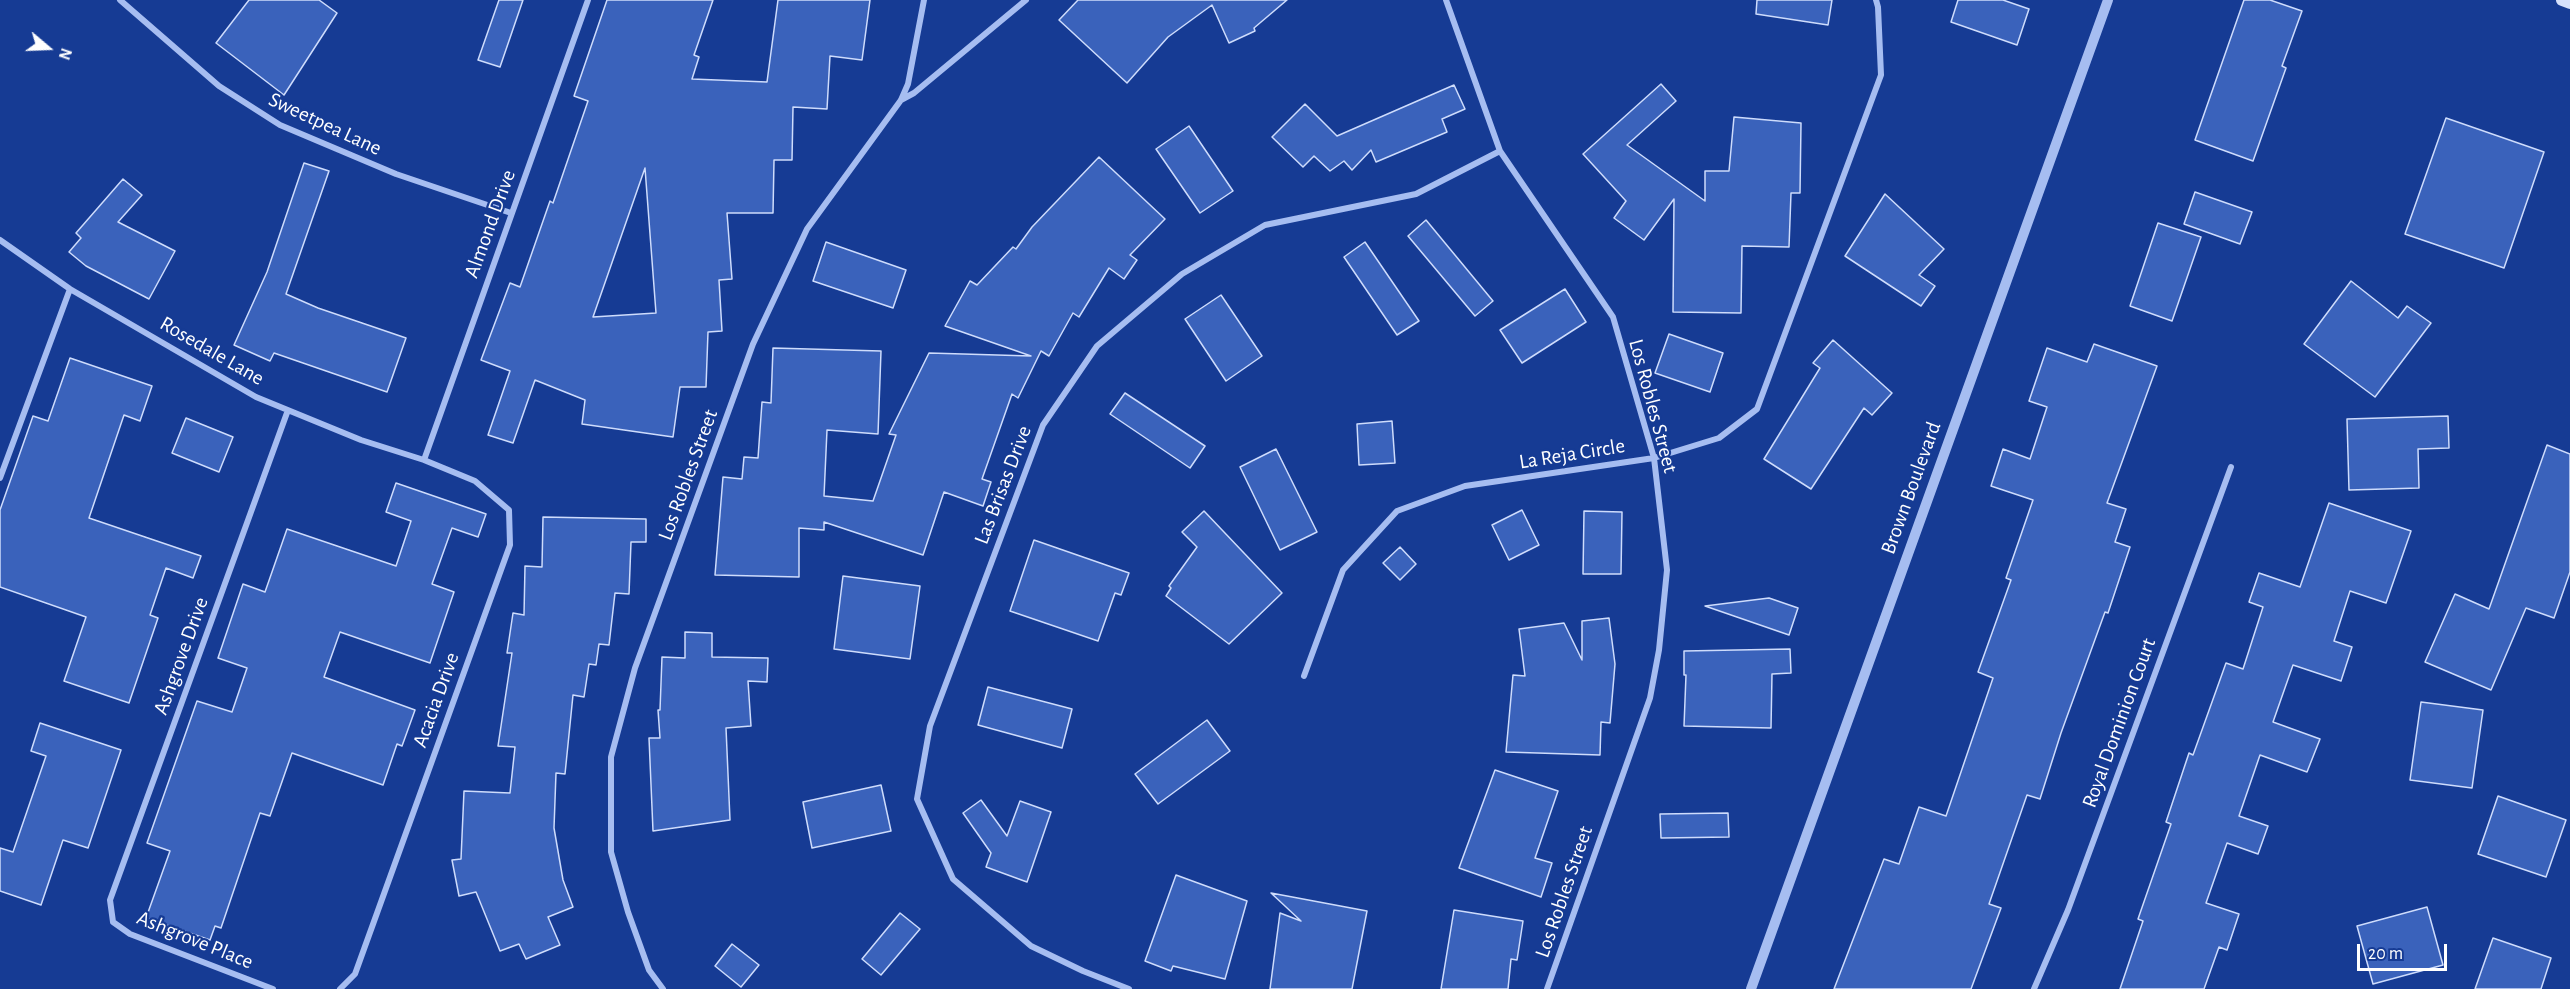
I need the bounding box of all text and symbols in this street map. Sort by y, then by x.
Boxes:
north arrow [18,18,78,78]
text: N [56,46,74,62]
street label: Sweetpea Lane [265,87,385,161]
street label: Almond Drive [459,167,521,281]
street label: Rosedale Lane [155,311,269,391]
street label: Los Robles Street [1623,336,1683,476]
street label: Los Robles Street [653,406,723,544]
street label: Brown Boulevard [1875,418,1947,558]
street label: Las Brisas Drive [969,422,1037,548]
street label: La Reja Circle [1517,433,1627,475]
street label: Ashgrove Drive [148,594,214,718]
street label: Royal Dominion Court [2077,635,2161,811]
street label: Acacia Drive [407,649,465,751]
street label: Los Robles Street [1530,823,1598,961]
street label: Ashgrove Place [133,905,257,975]
scale bar [2360,932,2450,970]
text: 20 m [2368,945,2403,963]

